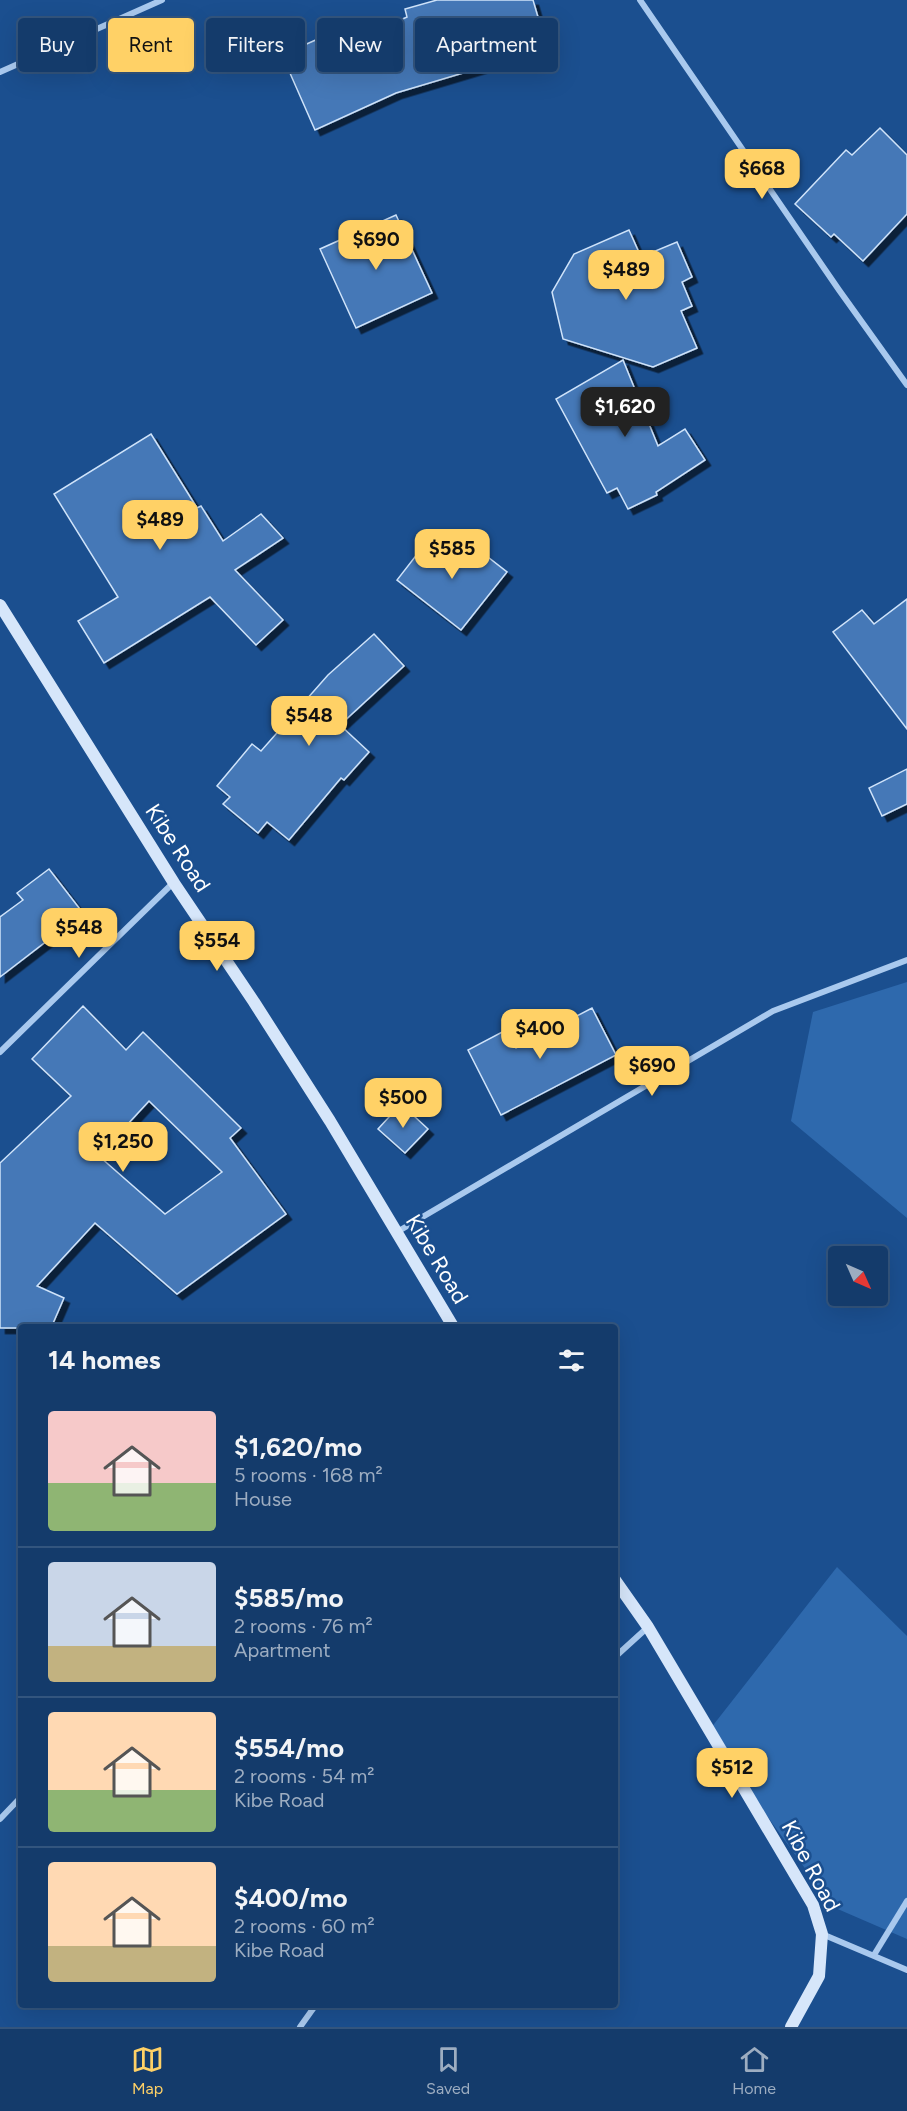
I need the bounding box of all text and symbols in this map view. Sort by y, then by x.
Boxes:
chip: Buy [18,18,96,72]
chip: Rent [108,18,194,72]
chip: Filters [206,18,305,72]
chip: New [317,18,403,72]
chip: Apartment [415,18,558,72]
pin: $668 [726,149,798,200]
text: $668 [739,156,785,180]
pin: $690 [340,220,412,271]
text: $690 [352,227,400,251]
pin: $489 [590,250,662,301]
text: $489 [602,257,650,281]
pin: $1,620 [576,387,674,438]
text: $1,620 [595,394,655,418]
pin: $489 [124,500,196,551]
text: $489 [136,507,184,531]
pin: $585 [416,529,488,580]
text: $585 [429,536,475,560]
pin: $548 [273,696,345,747]
text: $548 [285,703,333,727]
street label: Kibe Road [140,799,216,897]
pin: $548 [43,908,115,959]
text: $548 [55,915,103,939]
pin: $554 [181,921,253,972]
text: $554 [194,928,240,952]
pin: $400 [504,1009,576,1060]
text: $400 [515,1016,565,1040]
pin: $690 [616,1046,688,1097]
text: $690 [628,1053,676,1077]
pin: $500 [367,1078,439,1129]
text: $500 [379,1085,427,1109]
pin: $1,250 [74,1122,172,1173]
text: $1,250 [93,1129,153,1153]
street label: Kibe Road [400,1209,474,1309]
north arrow [828,1246,888,1306]
map controls [828,1246,888,1306]
text: 14 homes [48,1344,161,1376]
icon: filters [555,1344,588,1377]
text: $1,620/mo [234,1431,362,1463]
icon: home [96,1435,168,1507]
text: 5 rooms · 168 m² [234,1463,383,1487]
text: House [234,1487,292,1511]
text: $585/mo [234,1582,344,1614]
icon: home [96,1586,168,1658]
text: 2 rooms · 76 m² [234,1614,373,1638]
text: Apartment [234,1638,331,1662]
text: $554/mo [234,1732,344,1764]
icon: home [96,1736,168,1808]
pin: $512 [696,1748,768,1799]
text: $512 [711,1755,753,1779]
text: 2 rooms · 54 m² [234,1764,374,1788]
text: Kibe Road [234,1788,324,1812]
street label: Kibe Road [776,1816,846,1916]
text: $400/mo [234,1882,348,1914]
icon: home [96,1886,168,1958]
text: 2 rooms · 60 m² [234,1914,375,1938]
text: Kibe Road [234,1938,324,1962]
tab: Map [131,2043,164,2098]
tab: Saved [426,2043,470,2098]
tab: Home [732,2043,776,2098]

